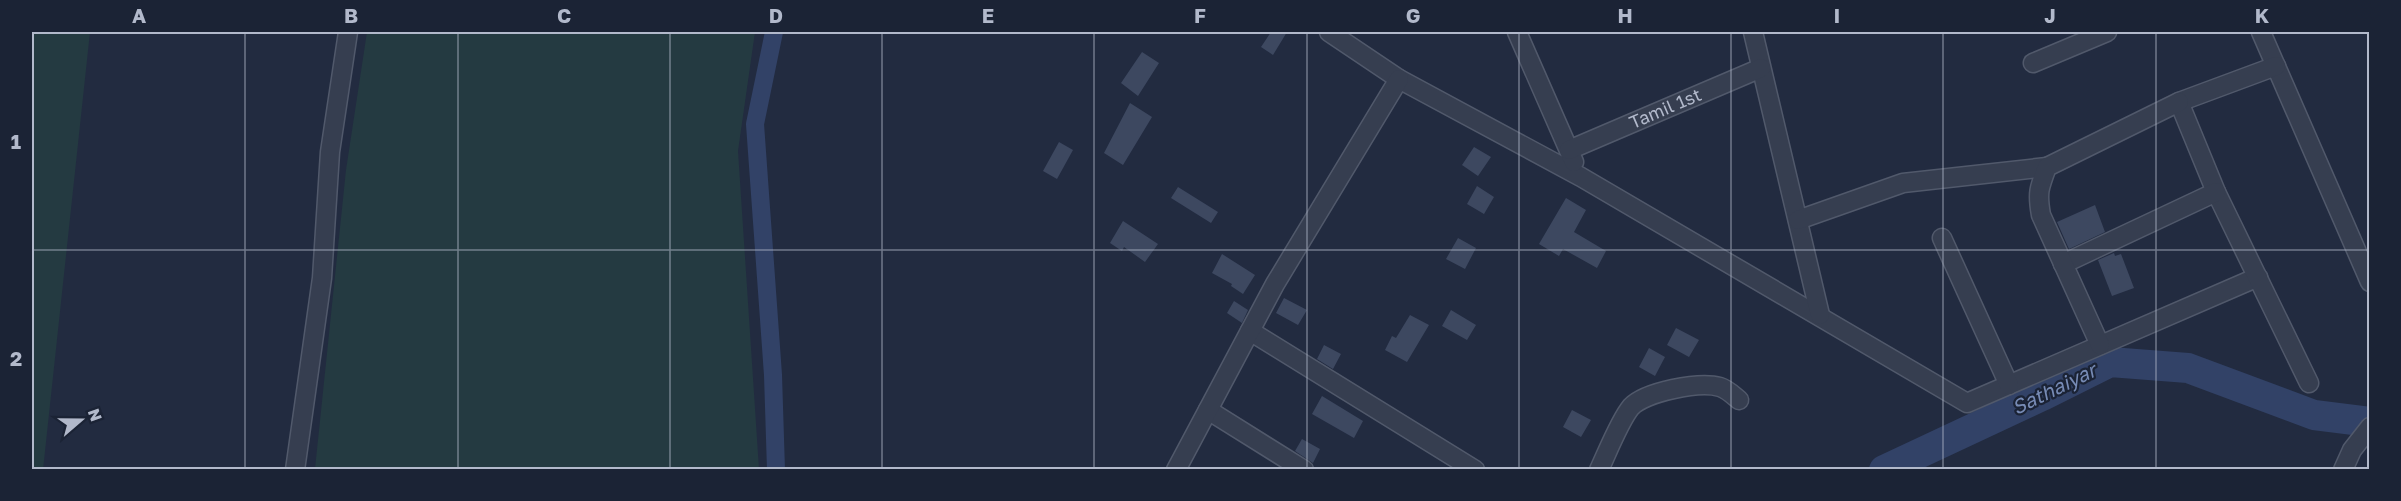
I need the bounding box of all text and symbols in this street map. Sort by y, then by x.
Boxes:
text: A [132,3,146,27]
text: B [344,3,358,27]
text: C [557,3,571,27]
text: D [769,3,783,27]
text: E [982,3,994,27]
text: F [1194,3,1206,27]
text: G [1406,3,1420,27]
text: H [1617,3,1633,27]
text: I [1834,3,1840,27]
text: J [2044,3,2056,27]
text: K [2255,3,2270,27]
street label: Tamil 1st [1626,83,1705,133]
text: 1 [11,129,21,153]
text: 2 [10,346,22,370]
water label: Sathaiyar [2008,356,2103,420]
north arrow [51,390,111,450]
text: N [84,406,107,424]

